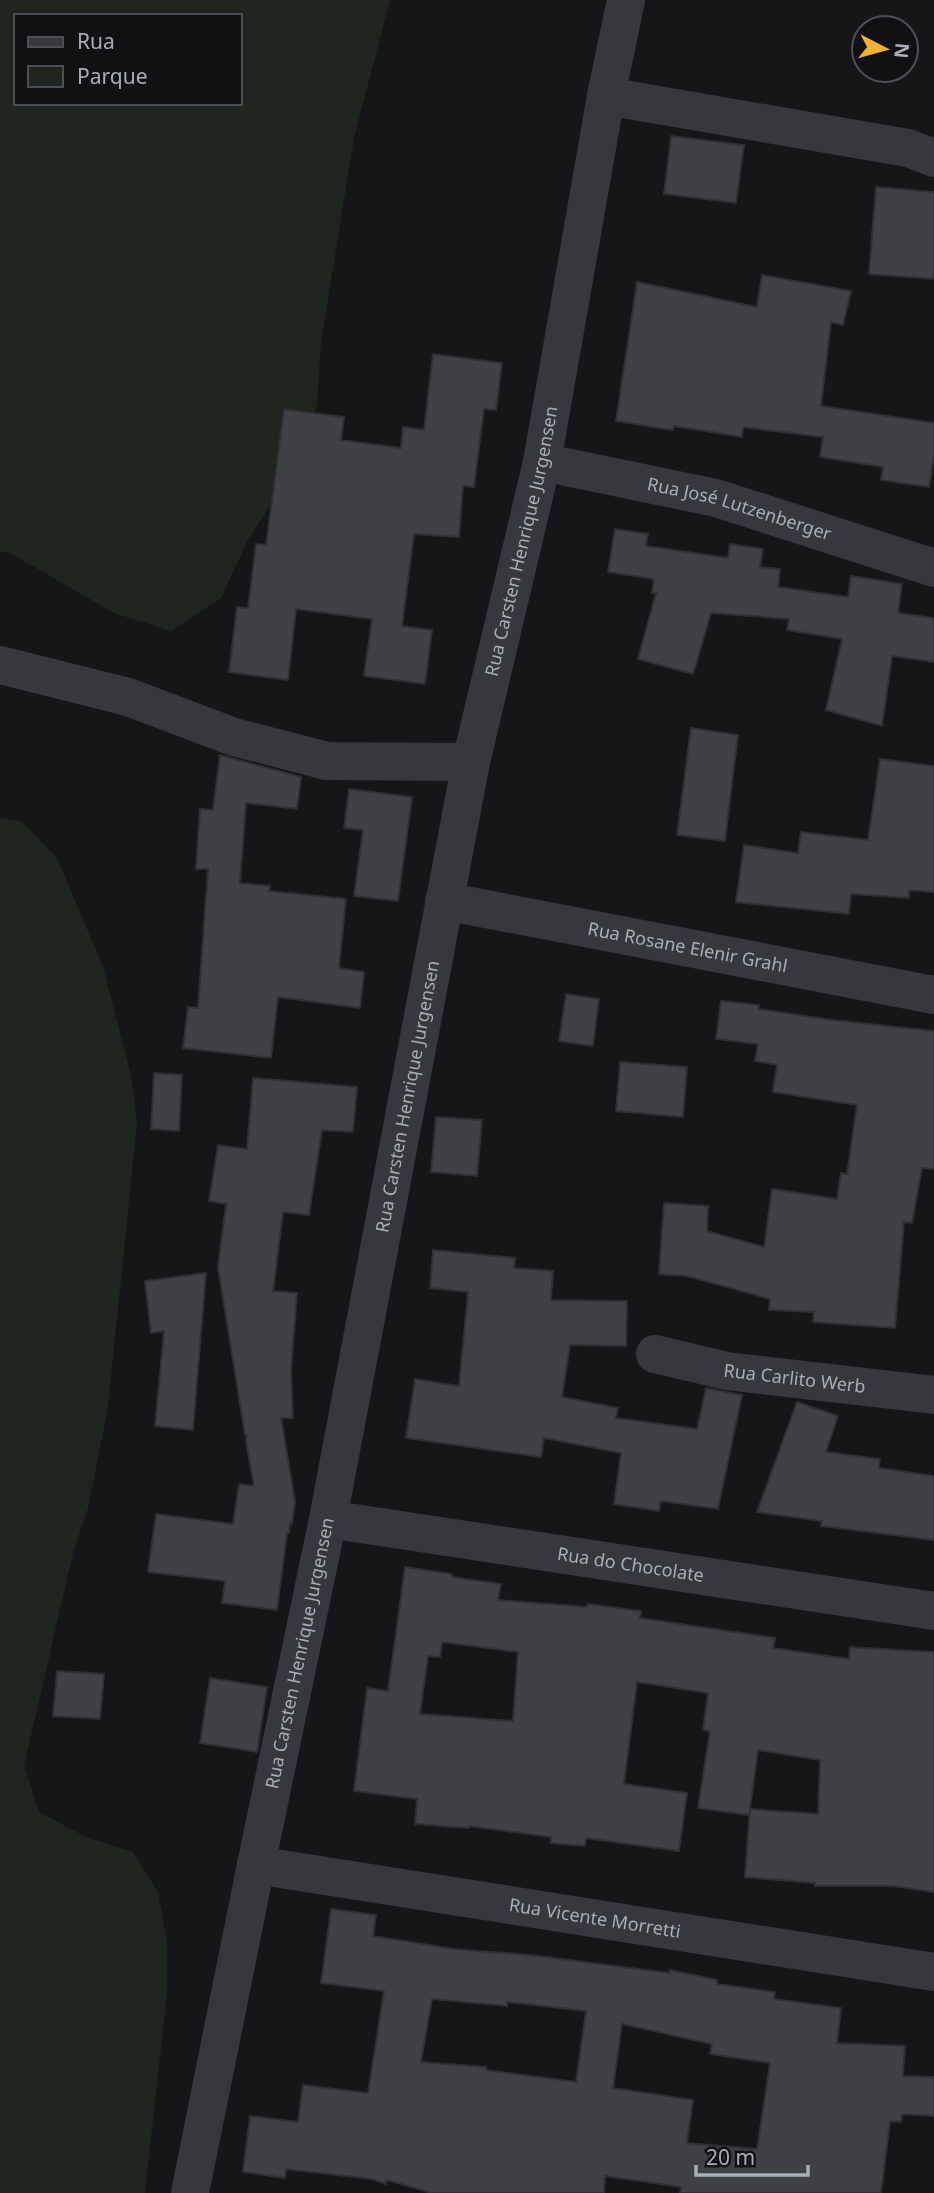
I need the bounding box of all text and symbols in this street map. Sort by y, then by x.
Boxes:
legend [14,14,242,105]
north arrow [850,14,920,84]
text: Rua [77,27,115,55]
text: N [888,42,916,60]
text: Parque [77,62,147,90]
street label: Rua Carsten Henrique Jurgensen [479,404,563,679]
street label: Rua José Lutzenberger [645,471,835,545]
street label: Rua Rosane Elenir Grahl [586,916,790,978]
street label: Rua Carsten Henrique Jurgensen [369,958,444,1234]
street label: Rua Carlito Werb [723,1358,867,1398]
street label: Rua Carsten Henrique Jurgensen [259,1515,339,1791]
street label: Rua do Chocolate [556,1541,706,1587]
street label: Rua Vicente Morretti [507,1892,682,1943]
scale bar [696,2134,808,2178]
text: 20 m [706,2143,755,2171]

